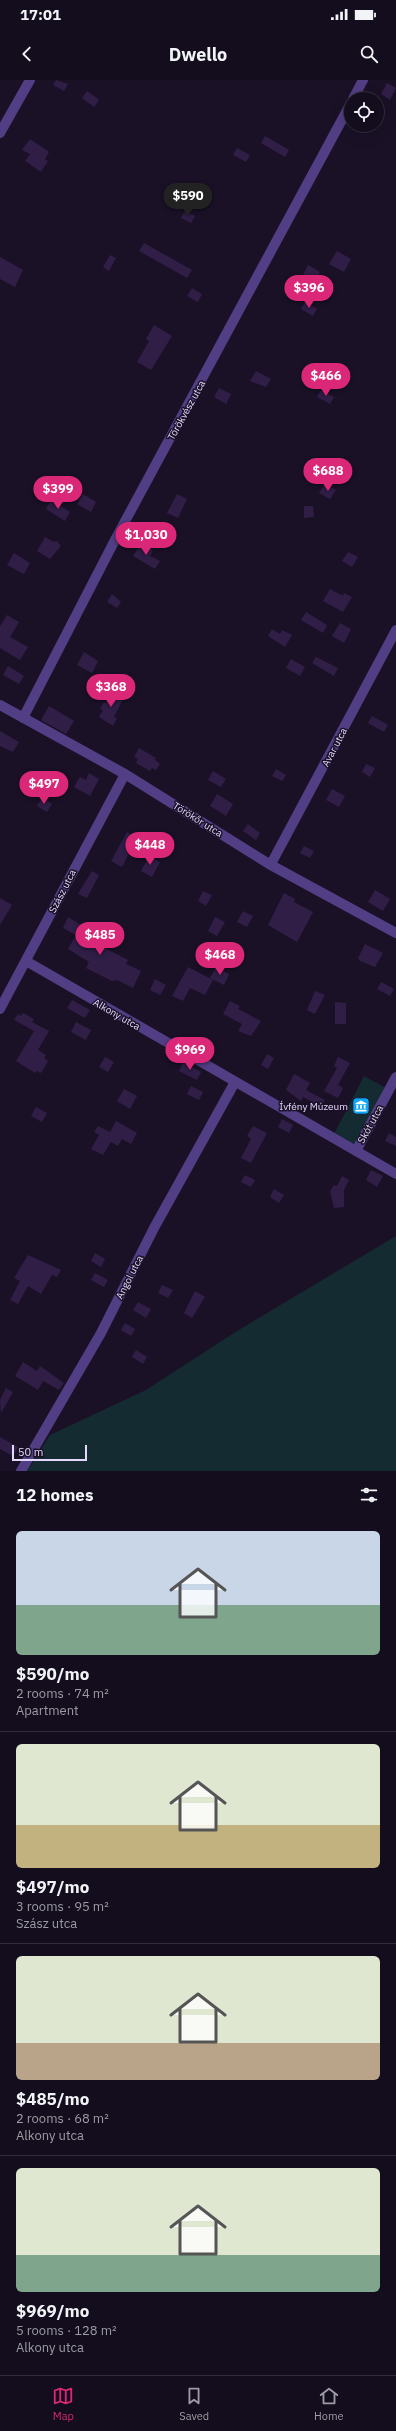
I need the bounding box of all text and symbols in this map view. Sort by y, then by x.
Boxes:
text: 17:01 [20,5,61,24]
icon: back [16,43,38,65]
text: Dwello [169,43,227,66]
icon: search [358,43,380,65]
map controls [344,92,384,132]
button: locate [344,92,384,132]
pin: $590 [164,183,212,217]
text: $590 [172,187,204,204]
pin: $396 [285,275,333,309]
text: $396 [293,279,325,296]
pin: $466 [302,363,350,397]
text: $466 [310,367,342,384]
street label: Törökvész utca [165,377,209,443]
pin: $688 [304,458,352,492]
text: $688 [312,462,344,479]
pin: $399 [34,476,82,510]
text: $399 [42,480,74,497]
pin: $1,030 [113,522,179,556]
text: $1,030 [124,526,168,543]
pin: $368 [87,674,135,708]
text: $368 [95,678,127,695]
street label: Avar utca [319,725,350,769]
pin: $497 [20,771,68,805]
text: $497 [28,775,60,792]
street label: Törökőr utca [170,799,226,840]
pin: $448 [126,832,174,866]
text: $448 [134,836,166,853]
street label: Szász utca [46,867,79,915]
pin: $485 [76,922,124,956]
text: $485 [84,926,116,943]
pin: $468 [196,942,244,976]
text: $468 [204,946,236,963]
street label: Alkony utca [91,996,143,1033]
pin: $969 [166,1037,214,1071]
text: $969 [174,1041,206,1058]
museum icon: Ívfény Múzeum [351,1096,371,1116]
place label: Ívfény Múzeum [279,1100,348,1113]
street label: Skót utca [355,1102,387,1146]
street label: Angol utca [113,1253,146,1301]
scale bar [12,1443,87,1462]
text: 50 m [18,1445,43,1459]
text: 12 homes [16,1484,93,1506]
icon: filters [358,1484,380,1506]
icon: home [162,1557,234,1629]
text: $590/mo [16,1663,89,1685]
text: 2 rooms · 74 m² [16,1685,109,1702]
text: Apartment [16,1702,79,1719]
icon: home [162,1770,234,1842]
text: $497/mo [16,1876,89,1898]
text: 3 rooms · 95 m² [16,1898,109,1915]
text: Szász utca [16,1915,77,1932]
icon: home [162,1982,234,2054]
text: $485/mo [16,2088,89,2110]
text: 2 rooms · 68 m² [16,2110,109,2127]
text: Alkony utca [16,2127,84,2144]
icon: home [162,2194,234,2266]
text: $969/mo [16,2300,89,2322]
text: 5 rooms · 128 m² [16,2322,117,2339]
text: Alkony utca [16,2339,84,2356]
tab: Map [52,2385,74,2423]
tab: Saved [179,2385,209,2423]
tab: Home [314,2385,344,2423]

